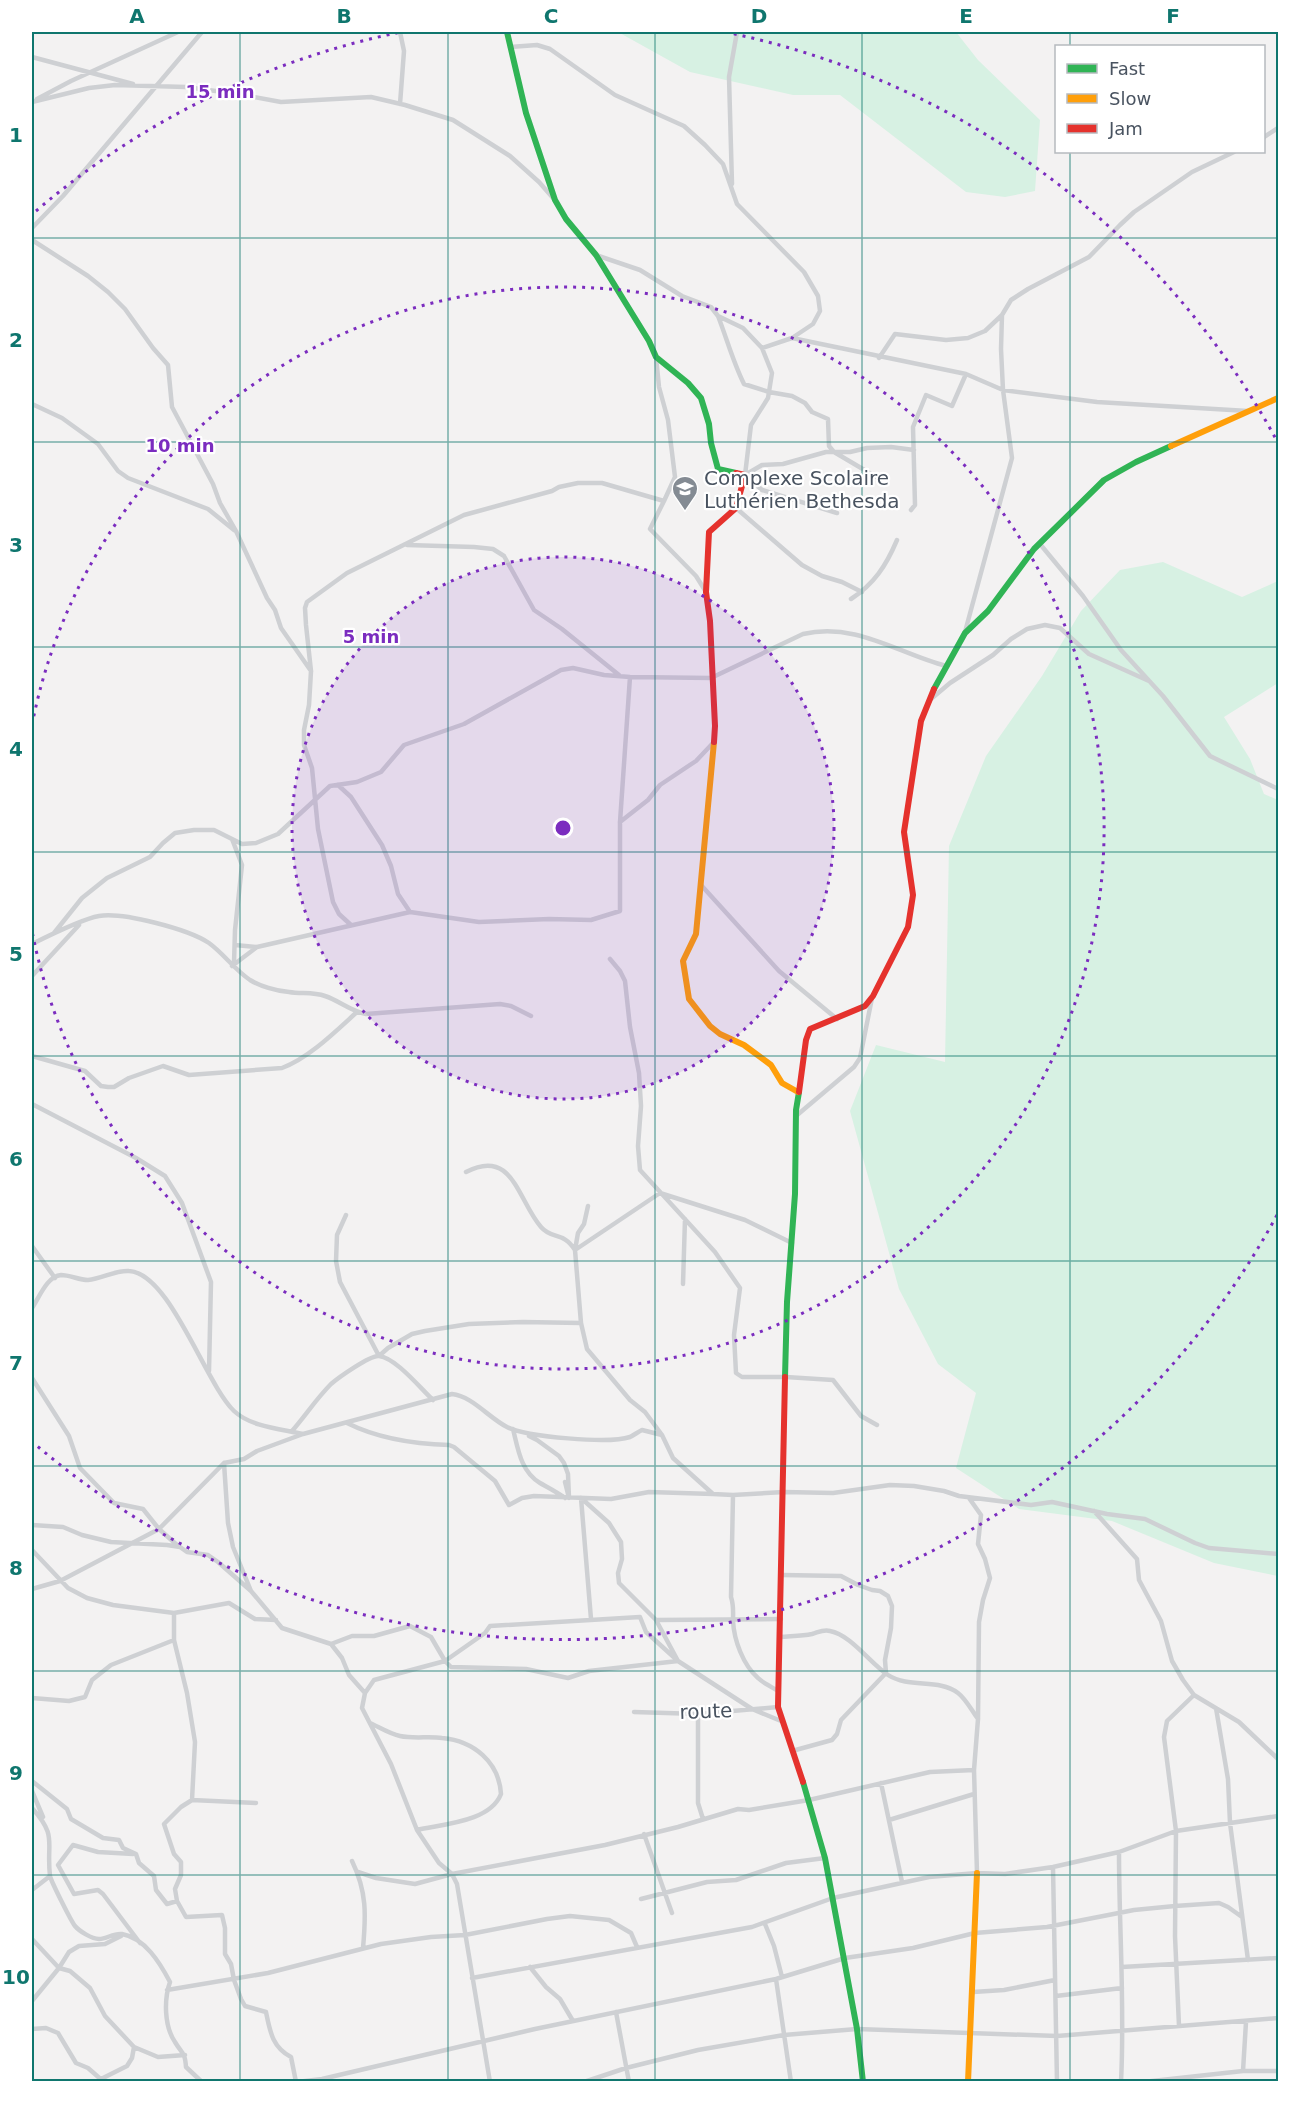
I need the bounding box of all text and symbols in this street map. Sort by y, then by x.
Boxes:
text: A [129,4,145,28]
text: B [336,4,352,28]
text: C [544,4,558,28]
text: D [751,4,767,28]
text: E [959,4,973,28]
text: F [1166,4,1180,28]
legend [1055,45,1265,153]
text: Fast [1109,58,1145,79]
text: 15 min [185,81,255,102]
text: Slow [1109,88,1151,109]
text: Jam [1108,118,1143,139]
text: 1 [9,123,23,147]
text: 2 [9,328,23,352]
text: 10 min [145,435,215,456]
place label: Complexe Scolaire Luthérien Bethesda [704,466,900,513]
school or university icon: Complexe Scolaire Luthérien Bethesda [670,474,700,512]
text: 3 [9,533,23,557]
text: 5 min [343,626,399,647]
text: 4 [9,737,23,761]
centre of rings [553,818,573,838]
text: 5 [9,942,23,966]
text: 6 [9,1147,23,1171]
text: 7 [9,1351,23,1375]
text: 8 [9,1556,23,1580]
street label: route [679,1698,733,1724]
text: 9 [9,1761,23,1785]
text: 10 [2,1965,30,1989]

